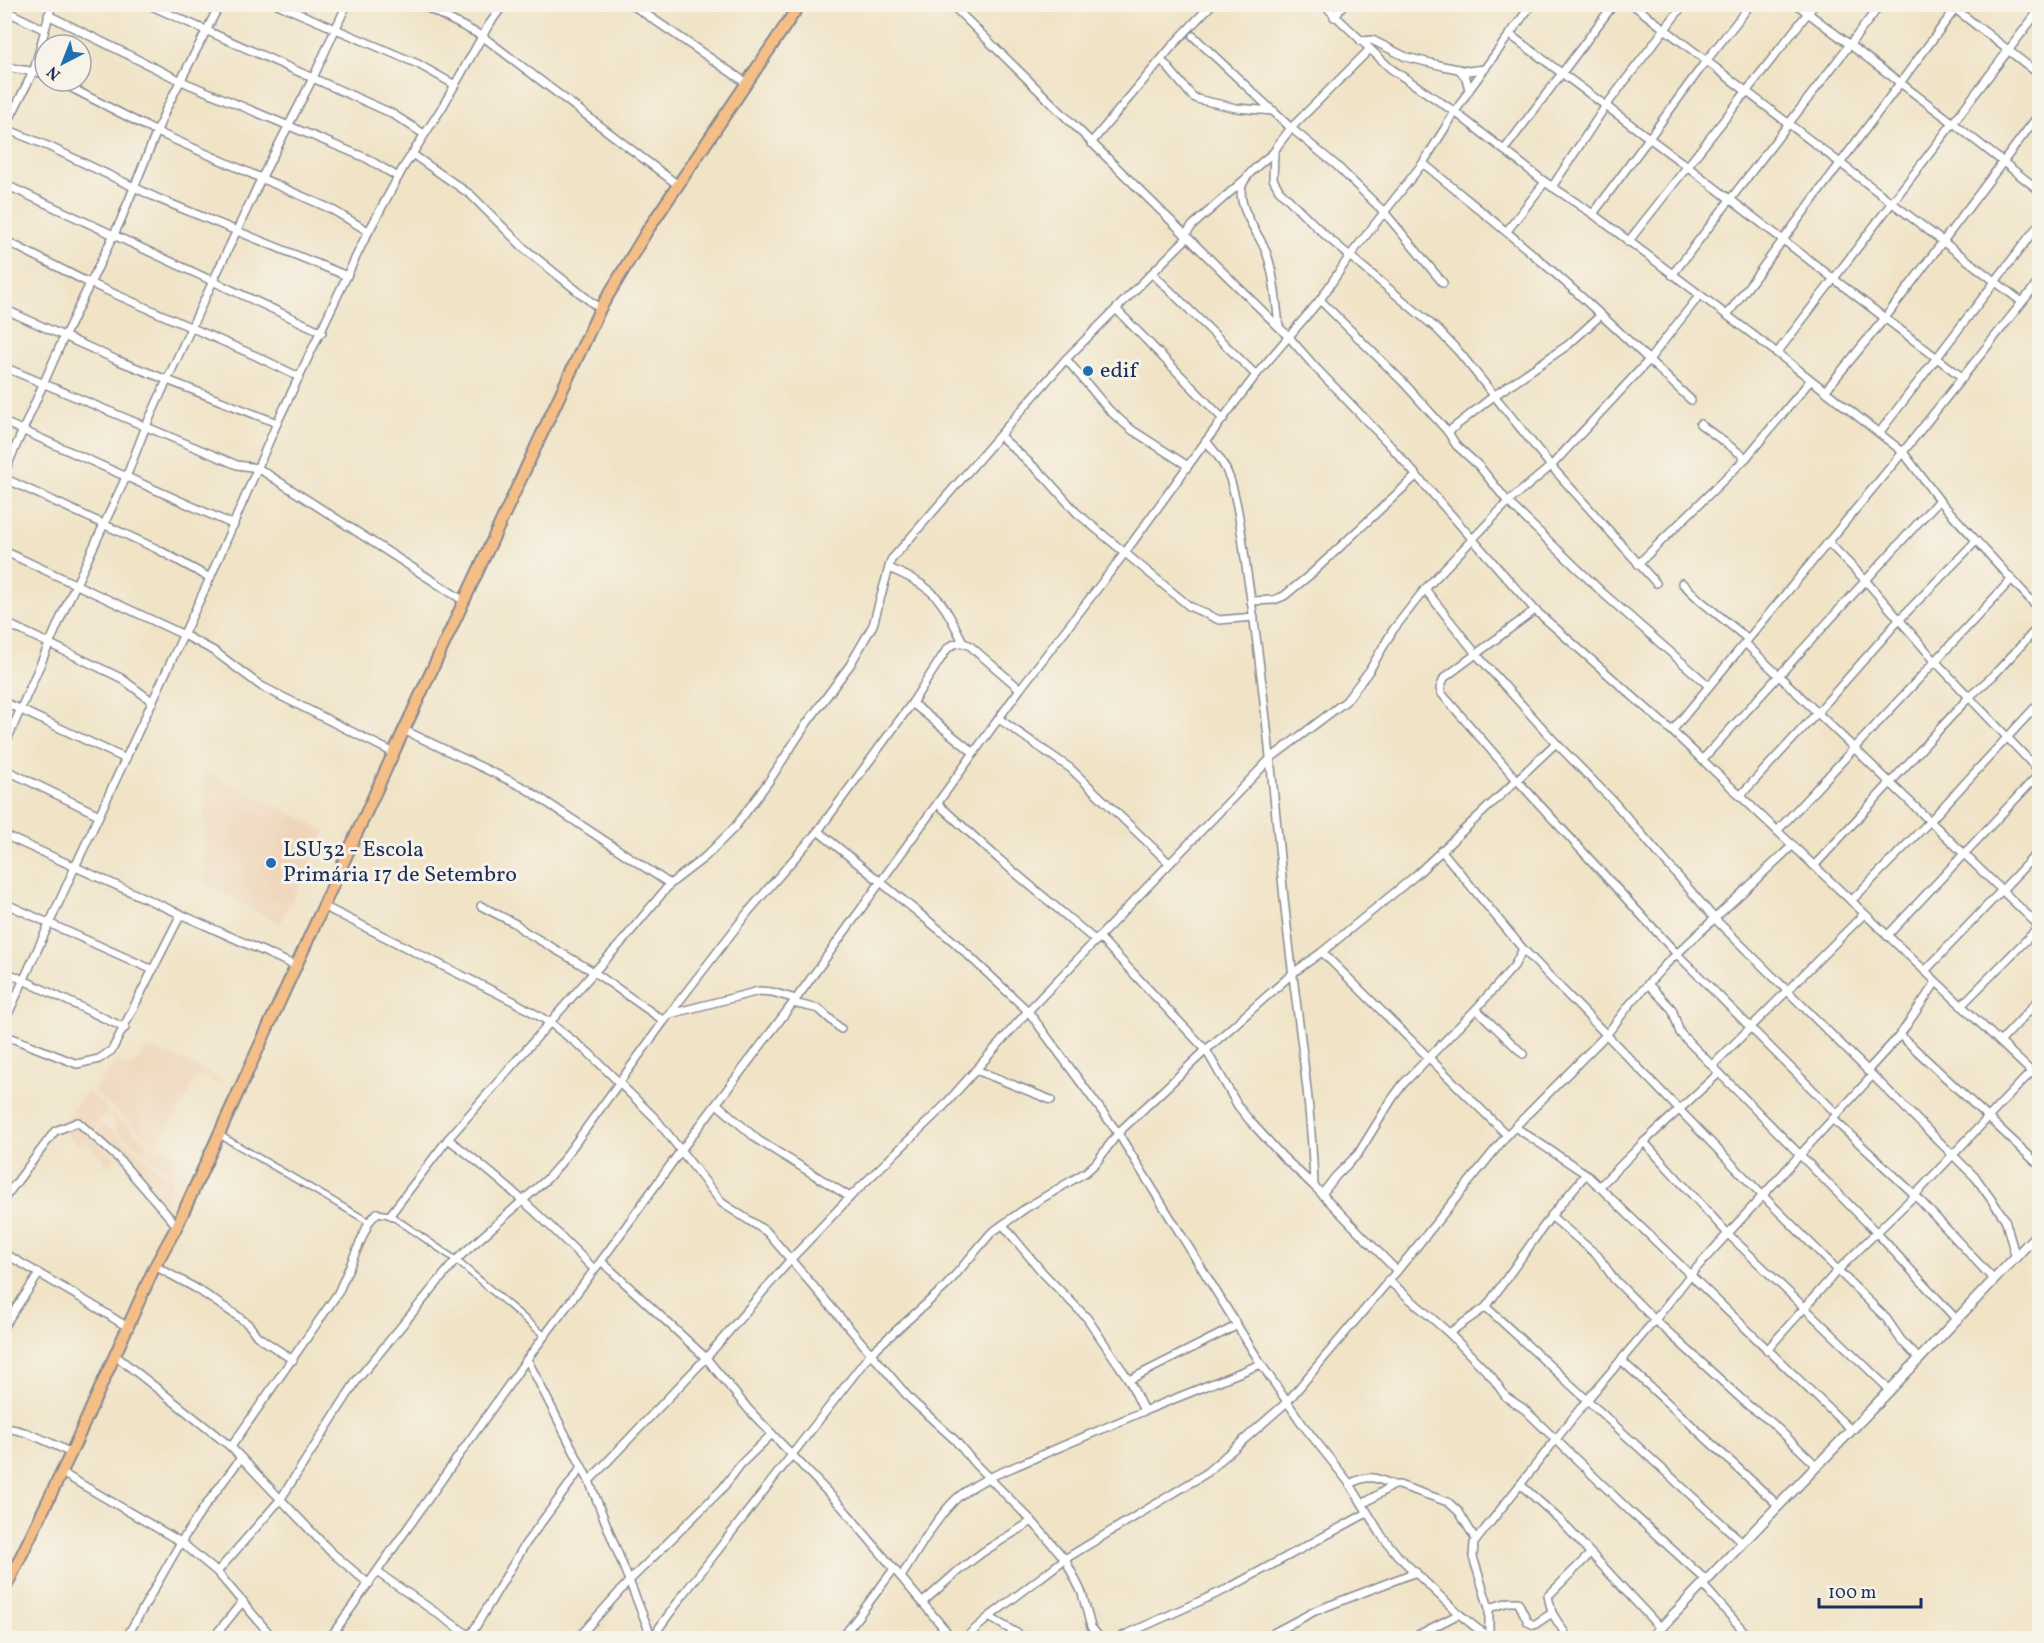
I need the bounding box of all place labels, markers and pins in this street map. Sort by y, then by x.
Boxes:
place label: edif [1100,356,1139,387]
marker: edif [1081,364,1095,378]
place label: LSU32 - Escola Primária 17 de Setembro [283,835,517,891]
marker: LSU32 - Escola Primária 17 de Setembro [264,856,278,870]

